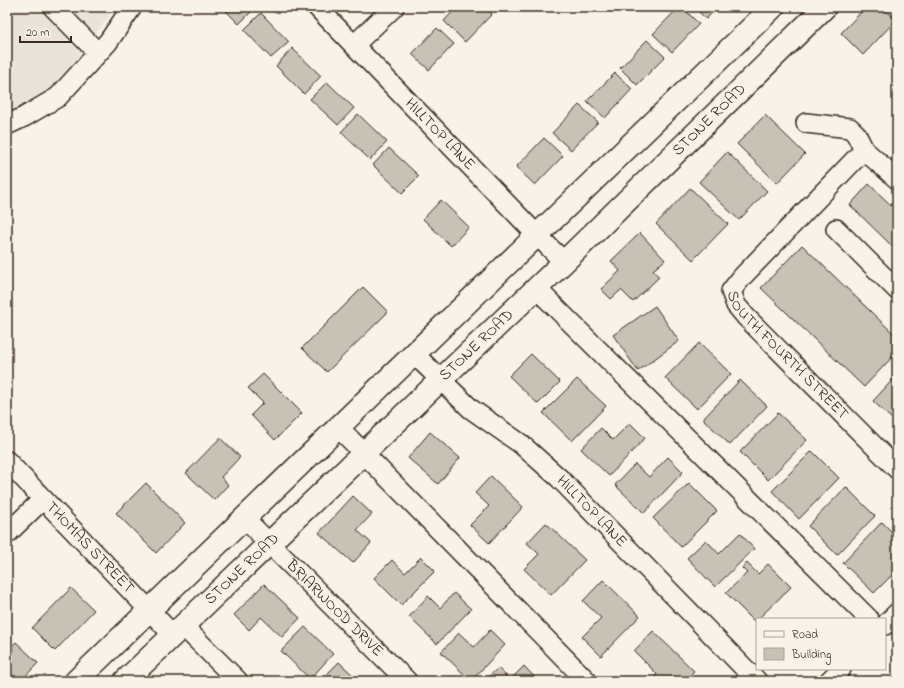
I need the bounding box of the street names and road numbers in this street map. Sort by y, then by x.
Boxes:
street label: STONE ROAD [667,78,752,162]
street label: HILLTOP LANE [399,93,481,176]
street label: SOUTH FOURTH STREET [720,287,854,426]
street label: STONE ROAD [434,304,519,387]
street label: HILLTOP LANE [551,470,633,553]
street label: THOMAS STREET [40,496,140,599]
street label: STONE ROAD [199,527,285,611]
street label: BRIARWOOD DRIVE [279,553,389,663]

